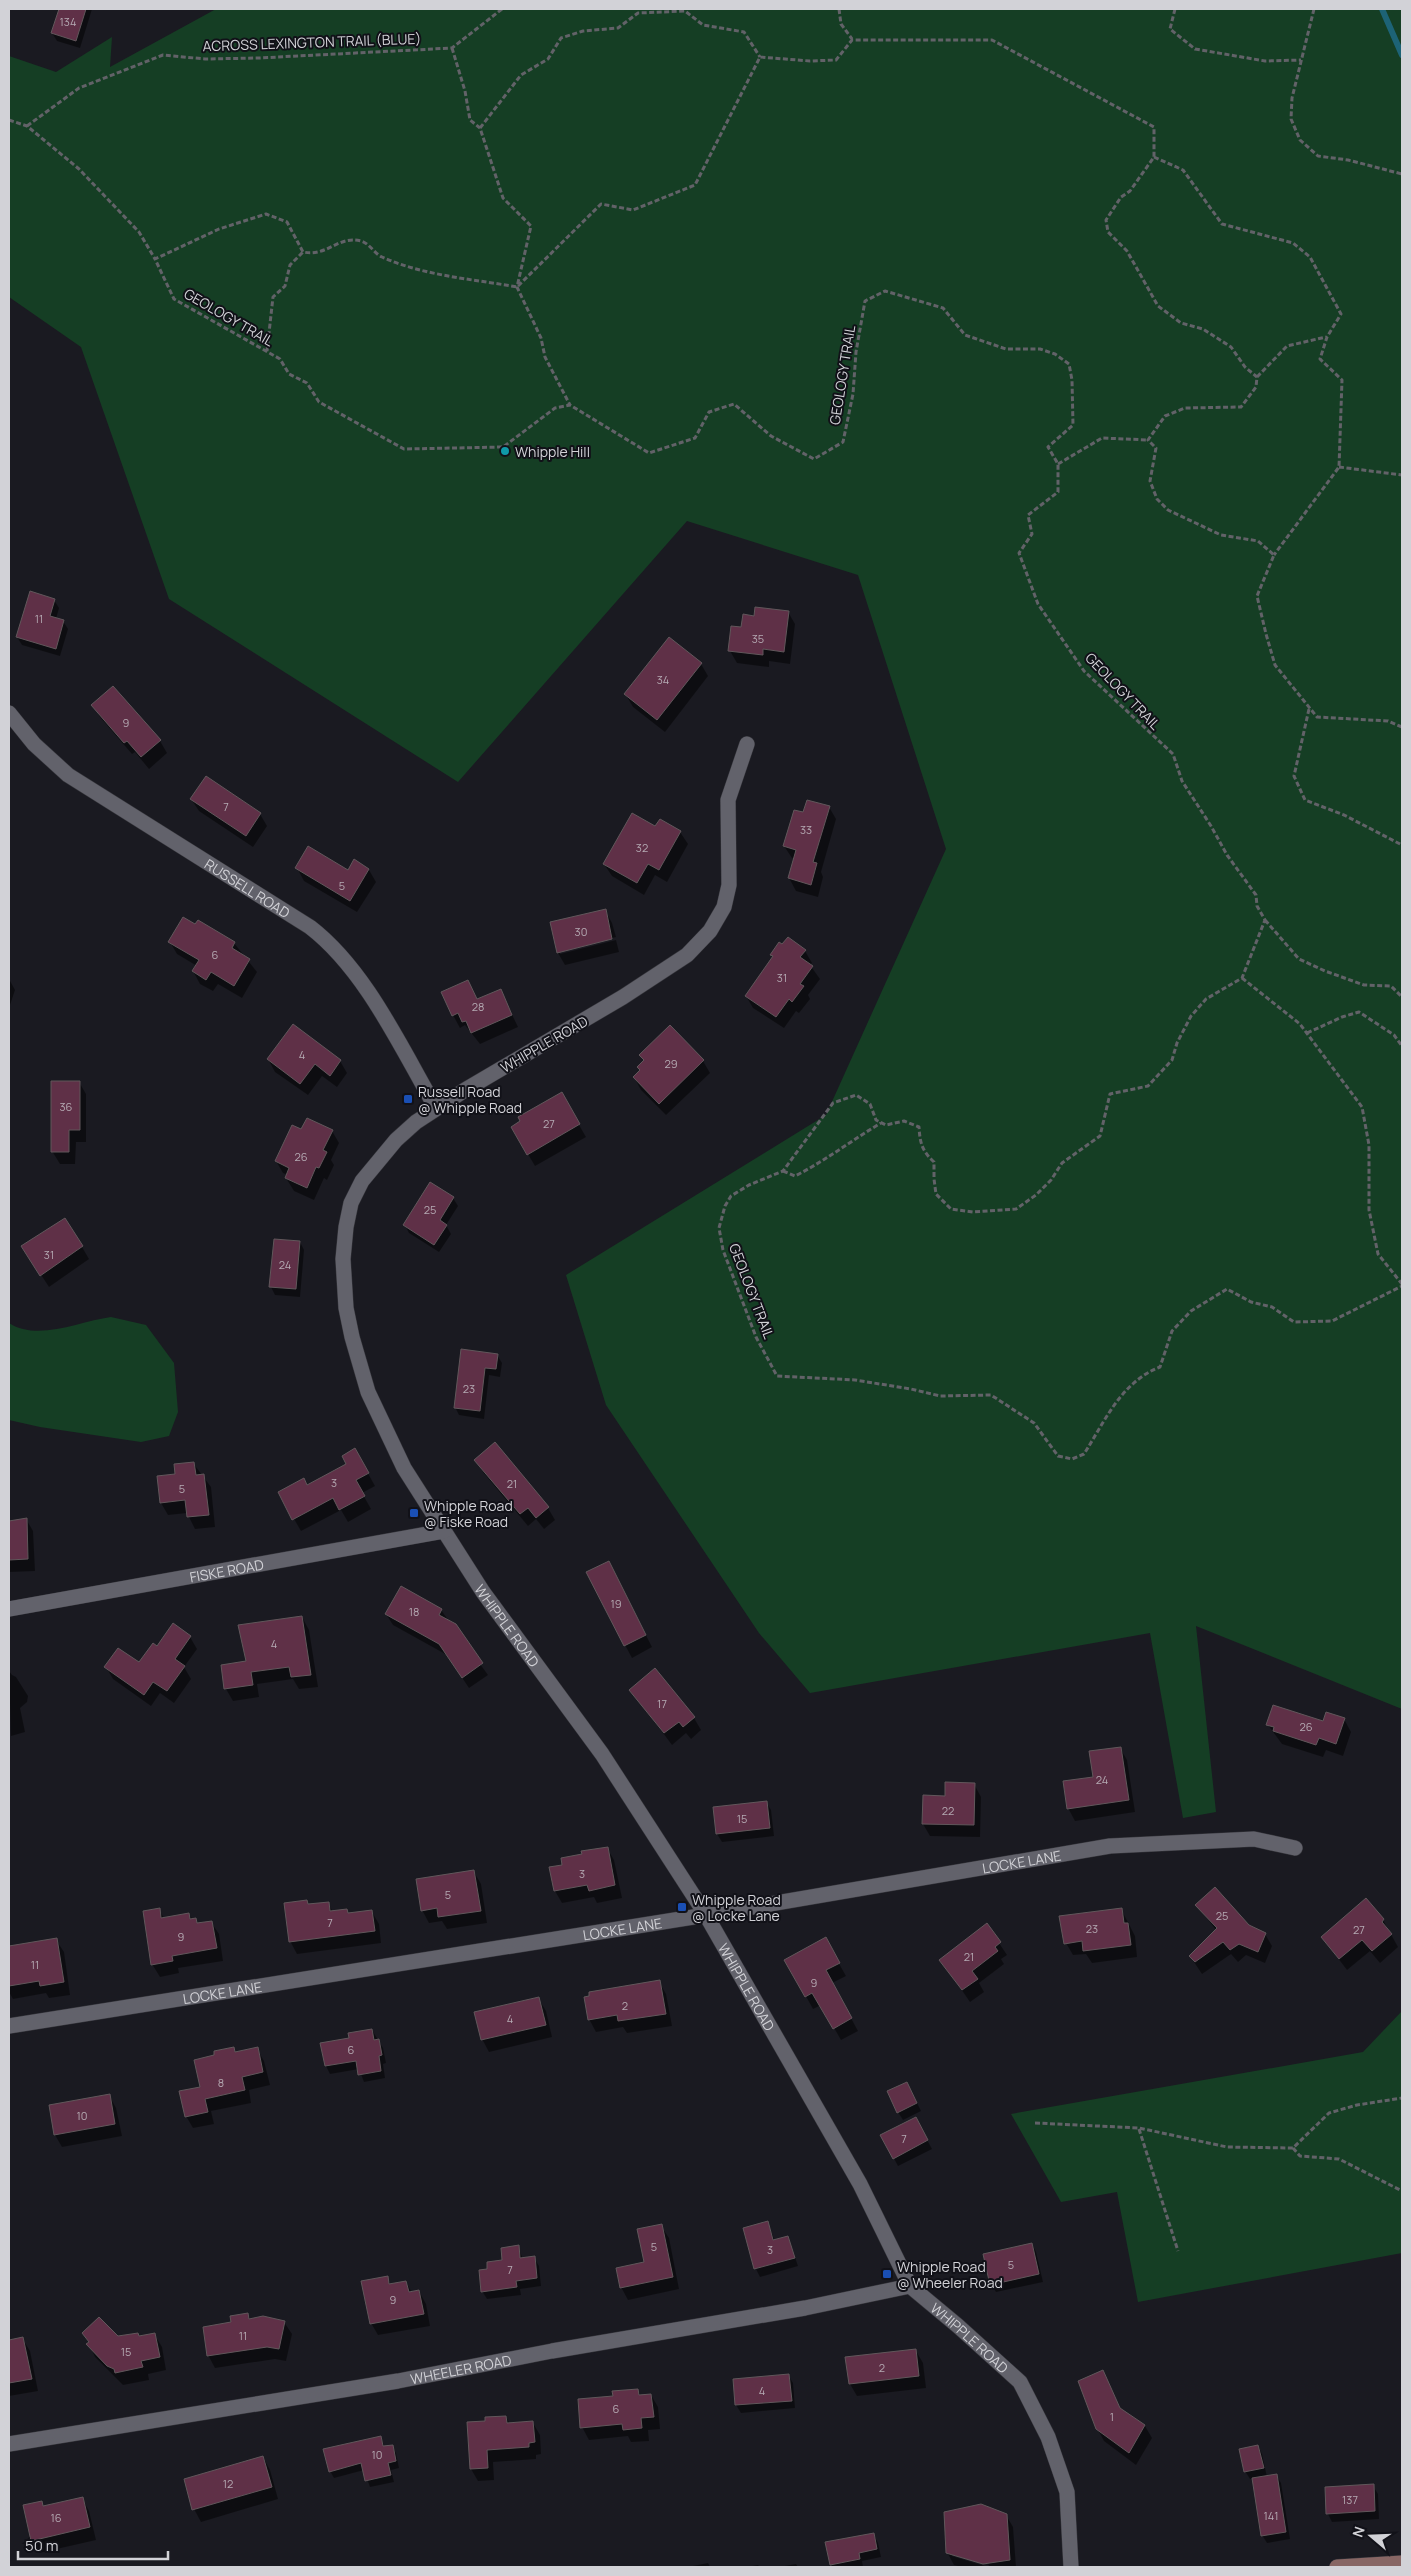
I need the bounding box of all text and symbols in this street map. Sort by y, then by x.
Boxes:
house number: 134 [60,14,76,29]
street label: ACROSS LEXINGTON TRAIL (BLUE) [202,29,422,55]
street label: GEOLOGY TRAIL [181,284,277,350]
street label: GEOLOGY TRAIL [825,324,859,426]
place label: Whipple Hill [515,442,590,461]
marker: Whipple Hill [499,445,511,457]
house number: 11 [35,611,43,626]
house number: 35 [752,631,764,646]
street label: GEOLOGY TRAIL [1081,648,1165,734]
house number: 34 [657,672,669,687]
house number: 9 [123,715,130,730]
house number: 7 [223,799,229,814]
house number: 33 [800,822,812,837]
house number: 32 [636,840,648,855]
street label: RUSSELL ROAD [201,854,294,922]
house number: 5 [339,878,345,893]
house number: 30 [575,924,587,939]
house number: 6 [212,947,219,962]
house number: 31 [777,970,787,985]
house number: 28 [472,999,484,1014]
street label: WHIPPLE ROAD [497,1011,591,1077]
house number: 4 [299,1047,305,1062]
house number: 29 [664,1056,678,1071]
place label: Russell Road @ Whipple Road [418,1082,522,1117]
marker: Russell Road @ Whipple Road [402,1093,414,1105]
house number: 36 [60,1099,73,1114]
house number: 27 [543,1116,555,1131]
house number: 26 [294,1149,308,1164]
house number: 25 [424,1202,436,1217]
street label: GEOLOGY TRAIL [725,1241,779,1341]
house number: 31 [44,1247,54,1262]
house number: 24 [279,1257,291,1272]
house number: 23 [463,1381,475,1396]
house number: 3 [331,1475,337,1490]
house number: 21 [507,1476,517,1491]
house number: 5 [179,1481,185,1496]
place label: Whipple Road @ Fiske Road [424,1496,513,1531]
marker: Whipple Road @ Fiske Road [408,1507,420,1519]
street label: FISKE ROAD [188,1554,265,1586]
street label: WHIPPLE ROAD [471,1580,544,1670]
house number: 19 [610,1596,622,1611]
house number: 18 [409,1604,419,1619]
house number: 4 [271,1636,277,1651]
house number: 17 [657,1696,667,1711]
house number: 26 [1299,1719,1313,1734]
house number: 24 [1096,1772,1108,1787]
house number: 22 [942,1803,954,1818]
house number: 15 [737,1811,747,1826]
street label: LOCKE LANE [981,1845,1063,1877]
house number: 3 [579,1866,585,1881]
house number: 5 [445,1887,451,1902]
place label: Whipple Road @ Locke Lane [692,1890,781,1925]
marker: Whipple Road @ Locke Lane [676,1901,688,1913]
house number: 25 [1216,1908,1228,1923]
street label: LOCKE LANE [581,1913,663,1944]
house number: 7 [327,1915,333,1930]
house number: 23 [1086,1921,1098,1936]
house number: 27 [1353,1922,1365,1937]
house number: 9 [178,1929,185,1944]
street label: WHIPPLE ROAD [715,1940,780,2034]
house number: 21 [964,1949,974,1964]
house number: 11 [31,1957,39,1972]
house number: 9 [811,1975,818,1990]
street label: LOCKE LANE [181,1976,263,2008]
house number: 2 [622,1998,628,2013]
house number: 4 [507,2011,513,2026]
house number: 6 [348,2042,355,2057]
house number: 8 [218,2075,224,2090]
house number: 10 [76,2108,88,2123]
house number: 7 [901,2131,907,2146]
house number: 5 [651,2239,657,2254]
house number: 3 [767,2242,773,2257]
place label: Whipple Road @ Wheeler Road [897,2257,1003,2292]
house number: 5 [1008,2257,1014,2272]
house number: 7 [507,2262,513,2277]
marker: Whipple Road @ Wheeler Road [881,2268,893,2280]
house number: 9 [390,2292,397,2307]
street label: WHIPPLE ROAD [927,2298,1013,2377]
house number: 11 [239,2328,247,2343]
house number: 15 [121,2344,131,2359]
street label: WHEELER ROAD [409,2350,513,2388]
house number: 2 [879,2360,885,2375]
house number: 4 [759,2383,765,2398]
house number: 6 [613,2401,620,2416]
house number: 1 [1110,2409,1114,2424]
house number: 10 [371,2447,383,2462]
house number: 12 [223,2476,233,2491]
house number: 137 [1342,2492,1358,2507]
house number: 141 [1263,2508,1279,2523]
house number: 16 [50,2510,62,2525]
north arrow [1346,2511,1396,2561]
text: N [1348,2524,1369,2539]
scale bar [18,2528,168,2560]
text: 50 m [25,2535,59,2556]

